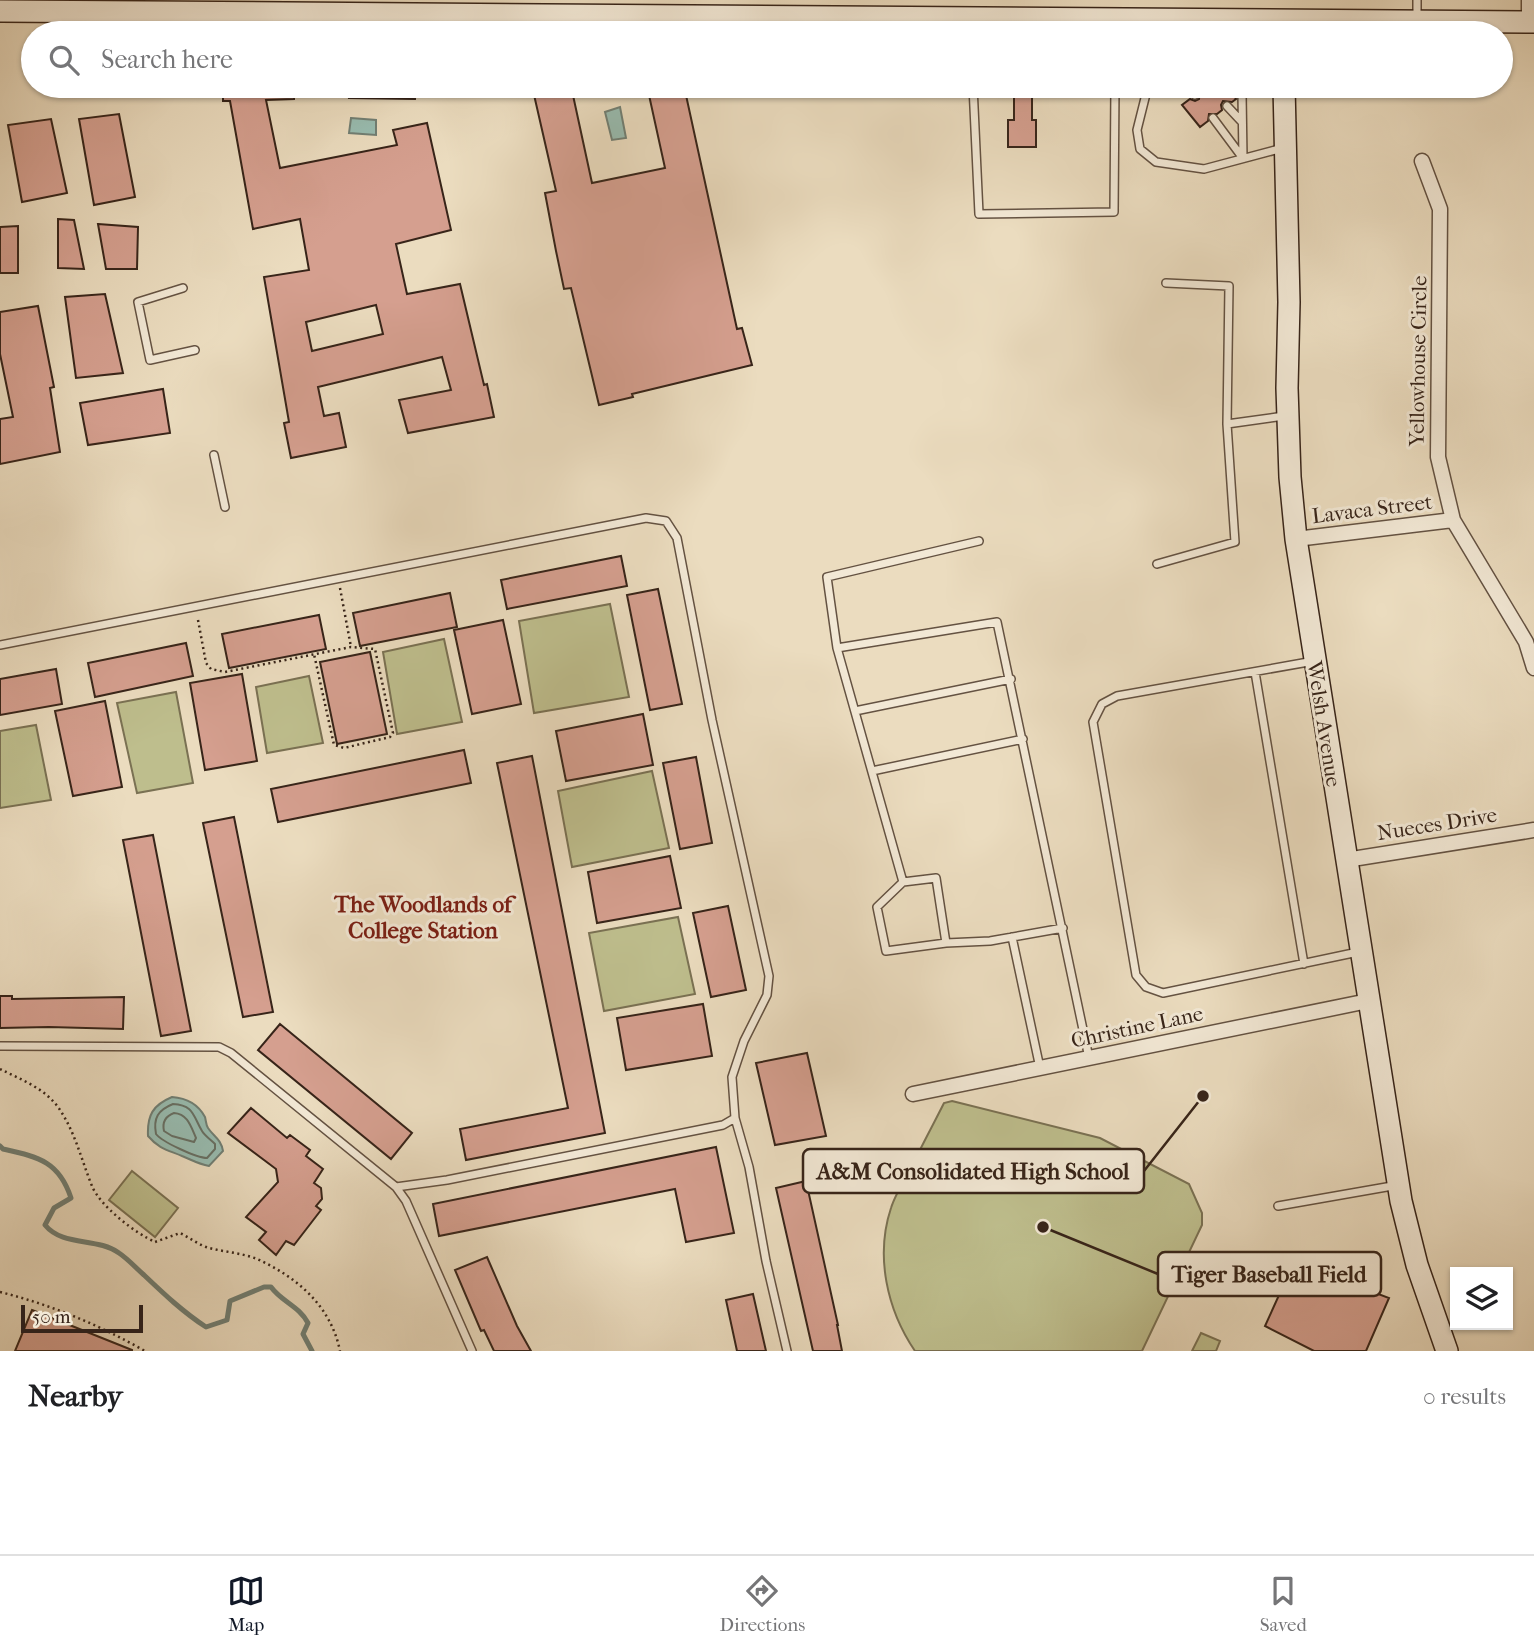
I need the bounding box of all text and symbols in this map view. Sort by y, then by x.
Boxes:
search box [21,21,1513,98]
icon: search [45,41,83,79]
text: Search here [101,44,233,75]
street label: Yellowhouse Circle [1404,275,1431,448]
street label: Lavaca Street [1310,490,1434,528]
street label: Welsh Avenue [1302,658,1346,789]
street label: Nueces Drive [1375,803,1499,845]
district label: The Woodlands of College Station [333,891,517,944]
street label: Christine Lane [1069,1001,1205,1053]
callout: A&M Consolidated High School [803,1149,1144,1193]
text: A&M Consolidated High School [815,1158,1130,1185]
callout: Tiger Baseball Field [1158,1252,1381,1296]
text: Tiger Baseball Field [1171,1261,1368,1288]
map controls [1450,1267,1513,1330]
button: layers [1450,1267,1513,1330]
scale bar [21,1302,144,1334]
text: 50 m [32,1306,71,1328]
text: Nearby [28,1379,123,1414]
text: 0 results [1423,1383,1506,1410]
tab: Map [227,1572,265,1636]
tab: Directions [720,1572,805,1636]
tab: Saved [1260,1572,1307,1636]

